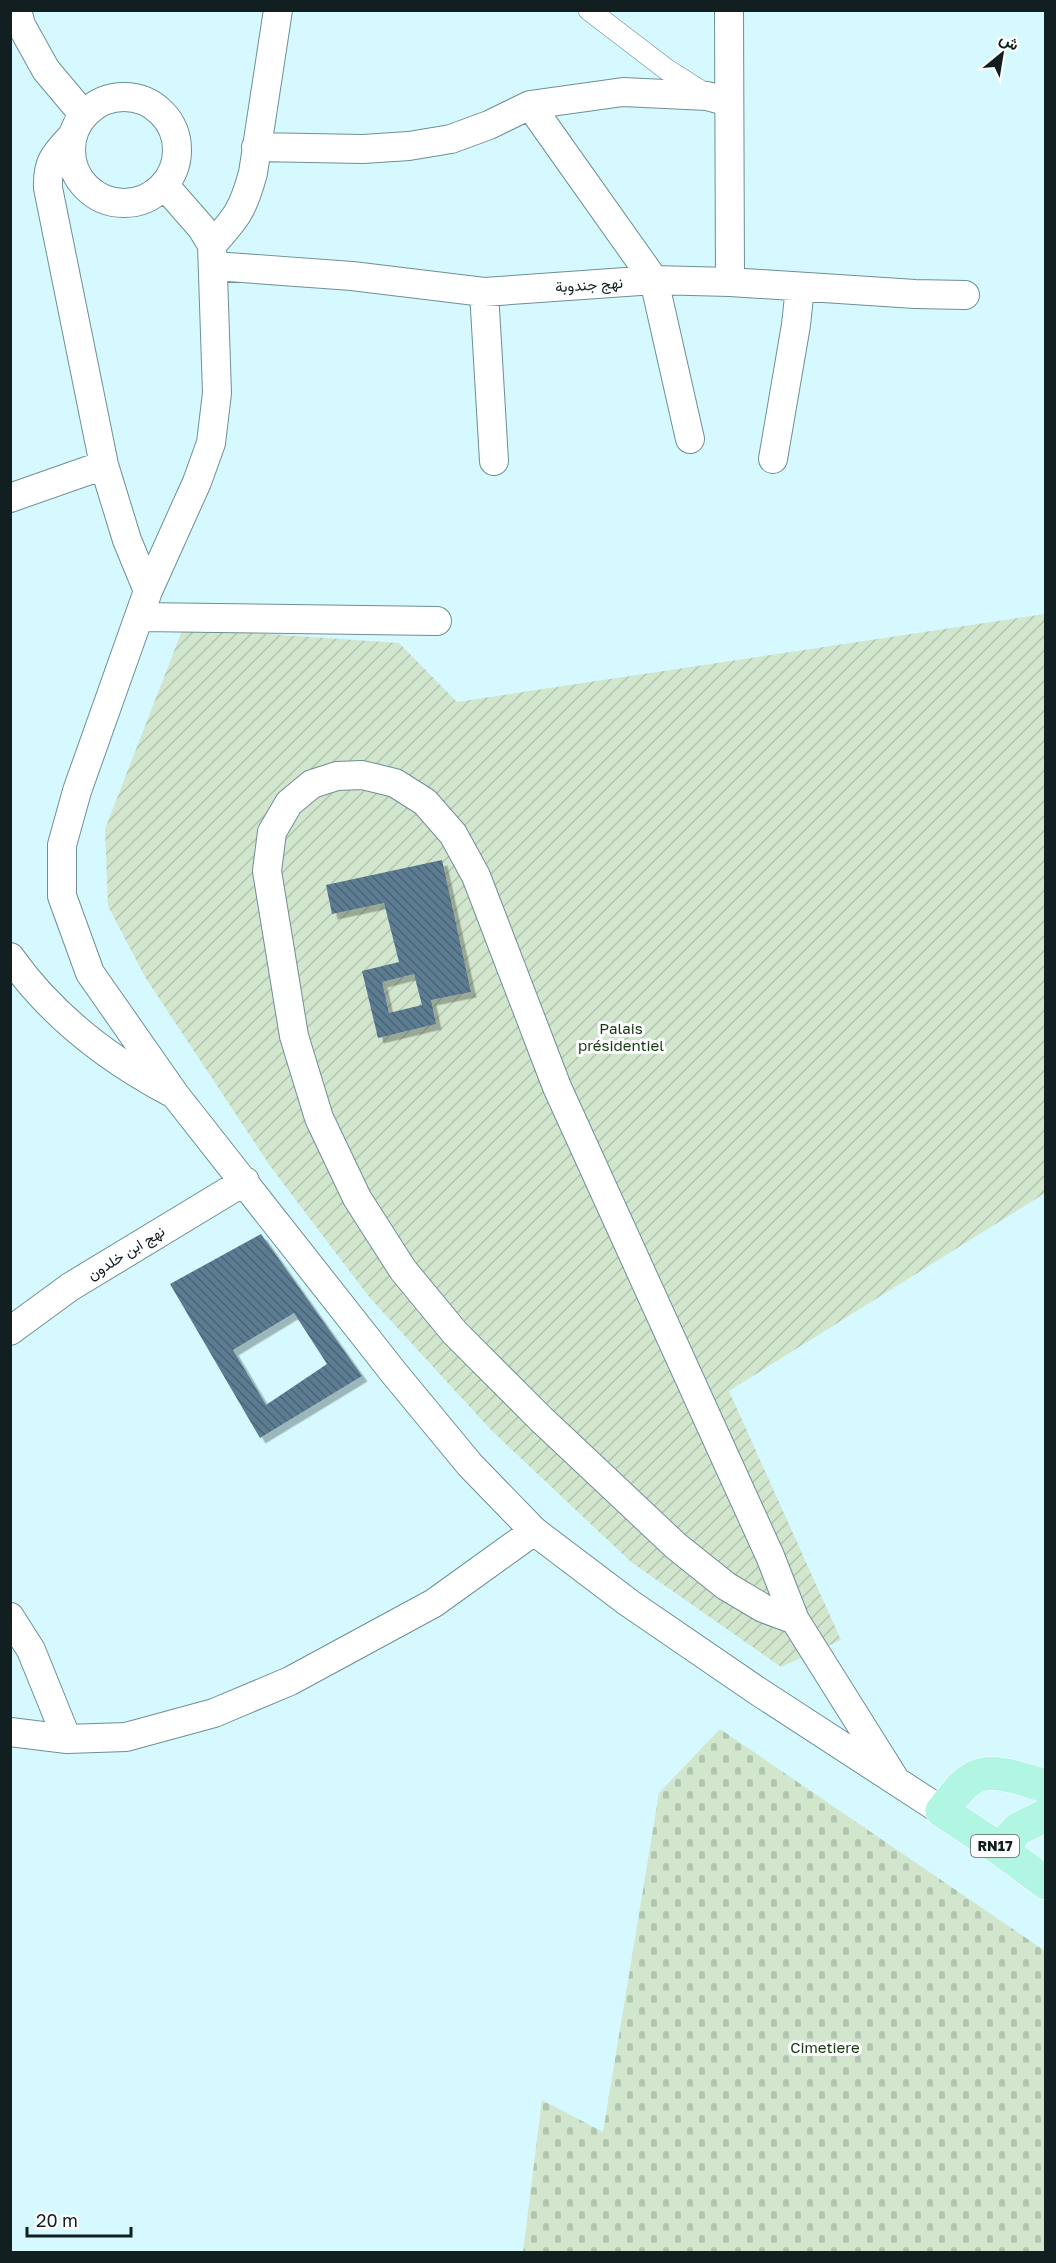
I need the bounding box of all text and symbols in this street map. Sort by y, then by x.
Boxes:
north arrow [972,24,1032,84]
text: ش [996,28,1023,54]
street label: نهج جندوبة [555,273,624,298]
park label: Palais présidentiel [578,1019,664,1054]
street label: نهج ابن خلدون [83,1221,169,1286]
road number: RN17 [971,1835,1019,1857]
park label: Cimetiere [790,2038,860,2056]
scale bar [27,2200,130,2238]
text: 20 m [36,2209,78,2231]

